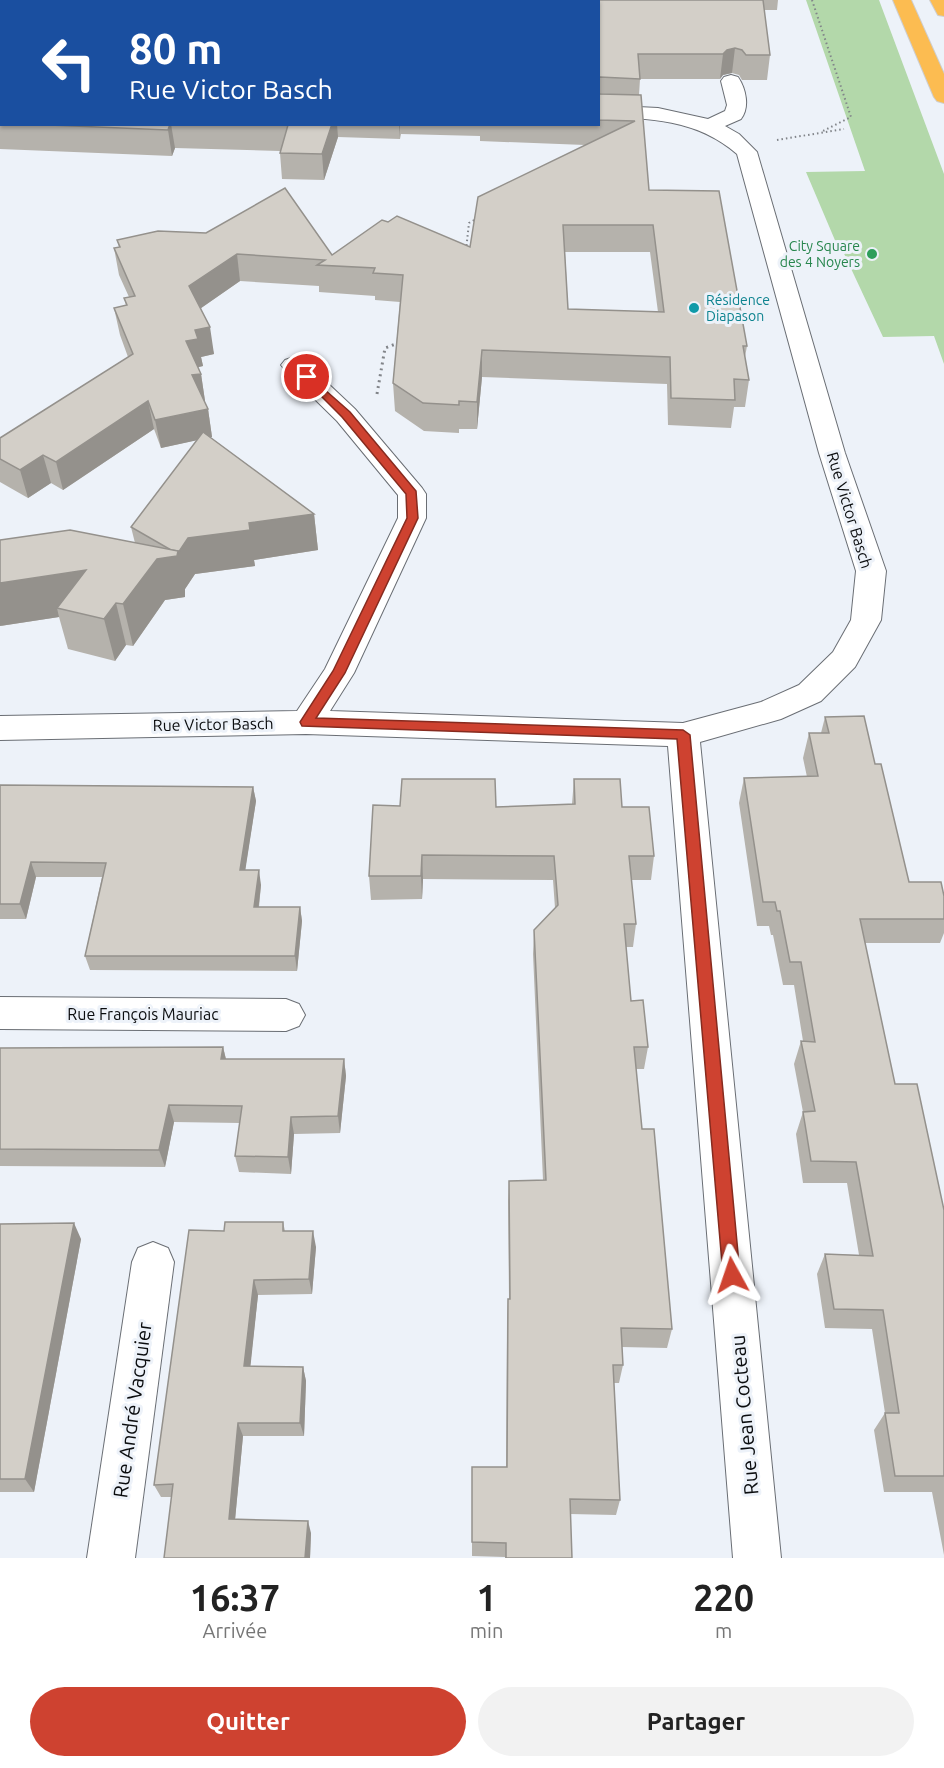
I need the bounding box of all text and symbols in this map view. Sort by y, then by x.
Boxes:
icon: left [30,24,108,102]
text: 80 m [129,25,223,72]
text: Rue Victor Basch [129,74,333,104]
place label: City Square des 4 Noyers [780,238,860,270]
marker: City Square des 4 Noyers [865,247,879,261]
place label: Résidence Diapason [706,292,770,324]
marker: Résidence Diapason [687,301,701,315]
pin [281,351,332,402]
icon: arrive [290,360,323,393]
street label: Rue Victor Basch [824,450,876,570]
street label: Rue Victor Basch [152,714,274,734]
street label: Rue François Mauriac [67,1005,219,1023]
position arrow [700,1243,764,1307]
street label: Rue André Vacquier [108,1320,156,1499]
street label: Rue Jean Cocteau [726,1334,762,1496]
text: 16:37 [190,1577,280,1618]
text: 1 [476,1577,497,1618]
text: 220 [693,1577,754,1618]
text: Arrivée [203,1619,267,1642]
text: min [470,1619,503,1642]
text: m [715,1619,732,1642]
button: Quitter [30,1687,466,1756]
button: Partager [478,1687,914,1756]

